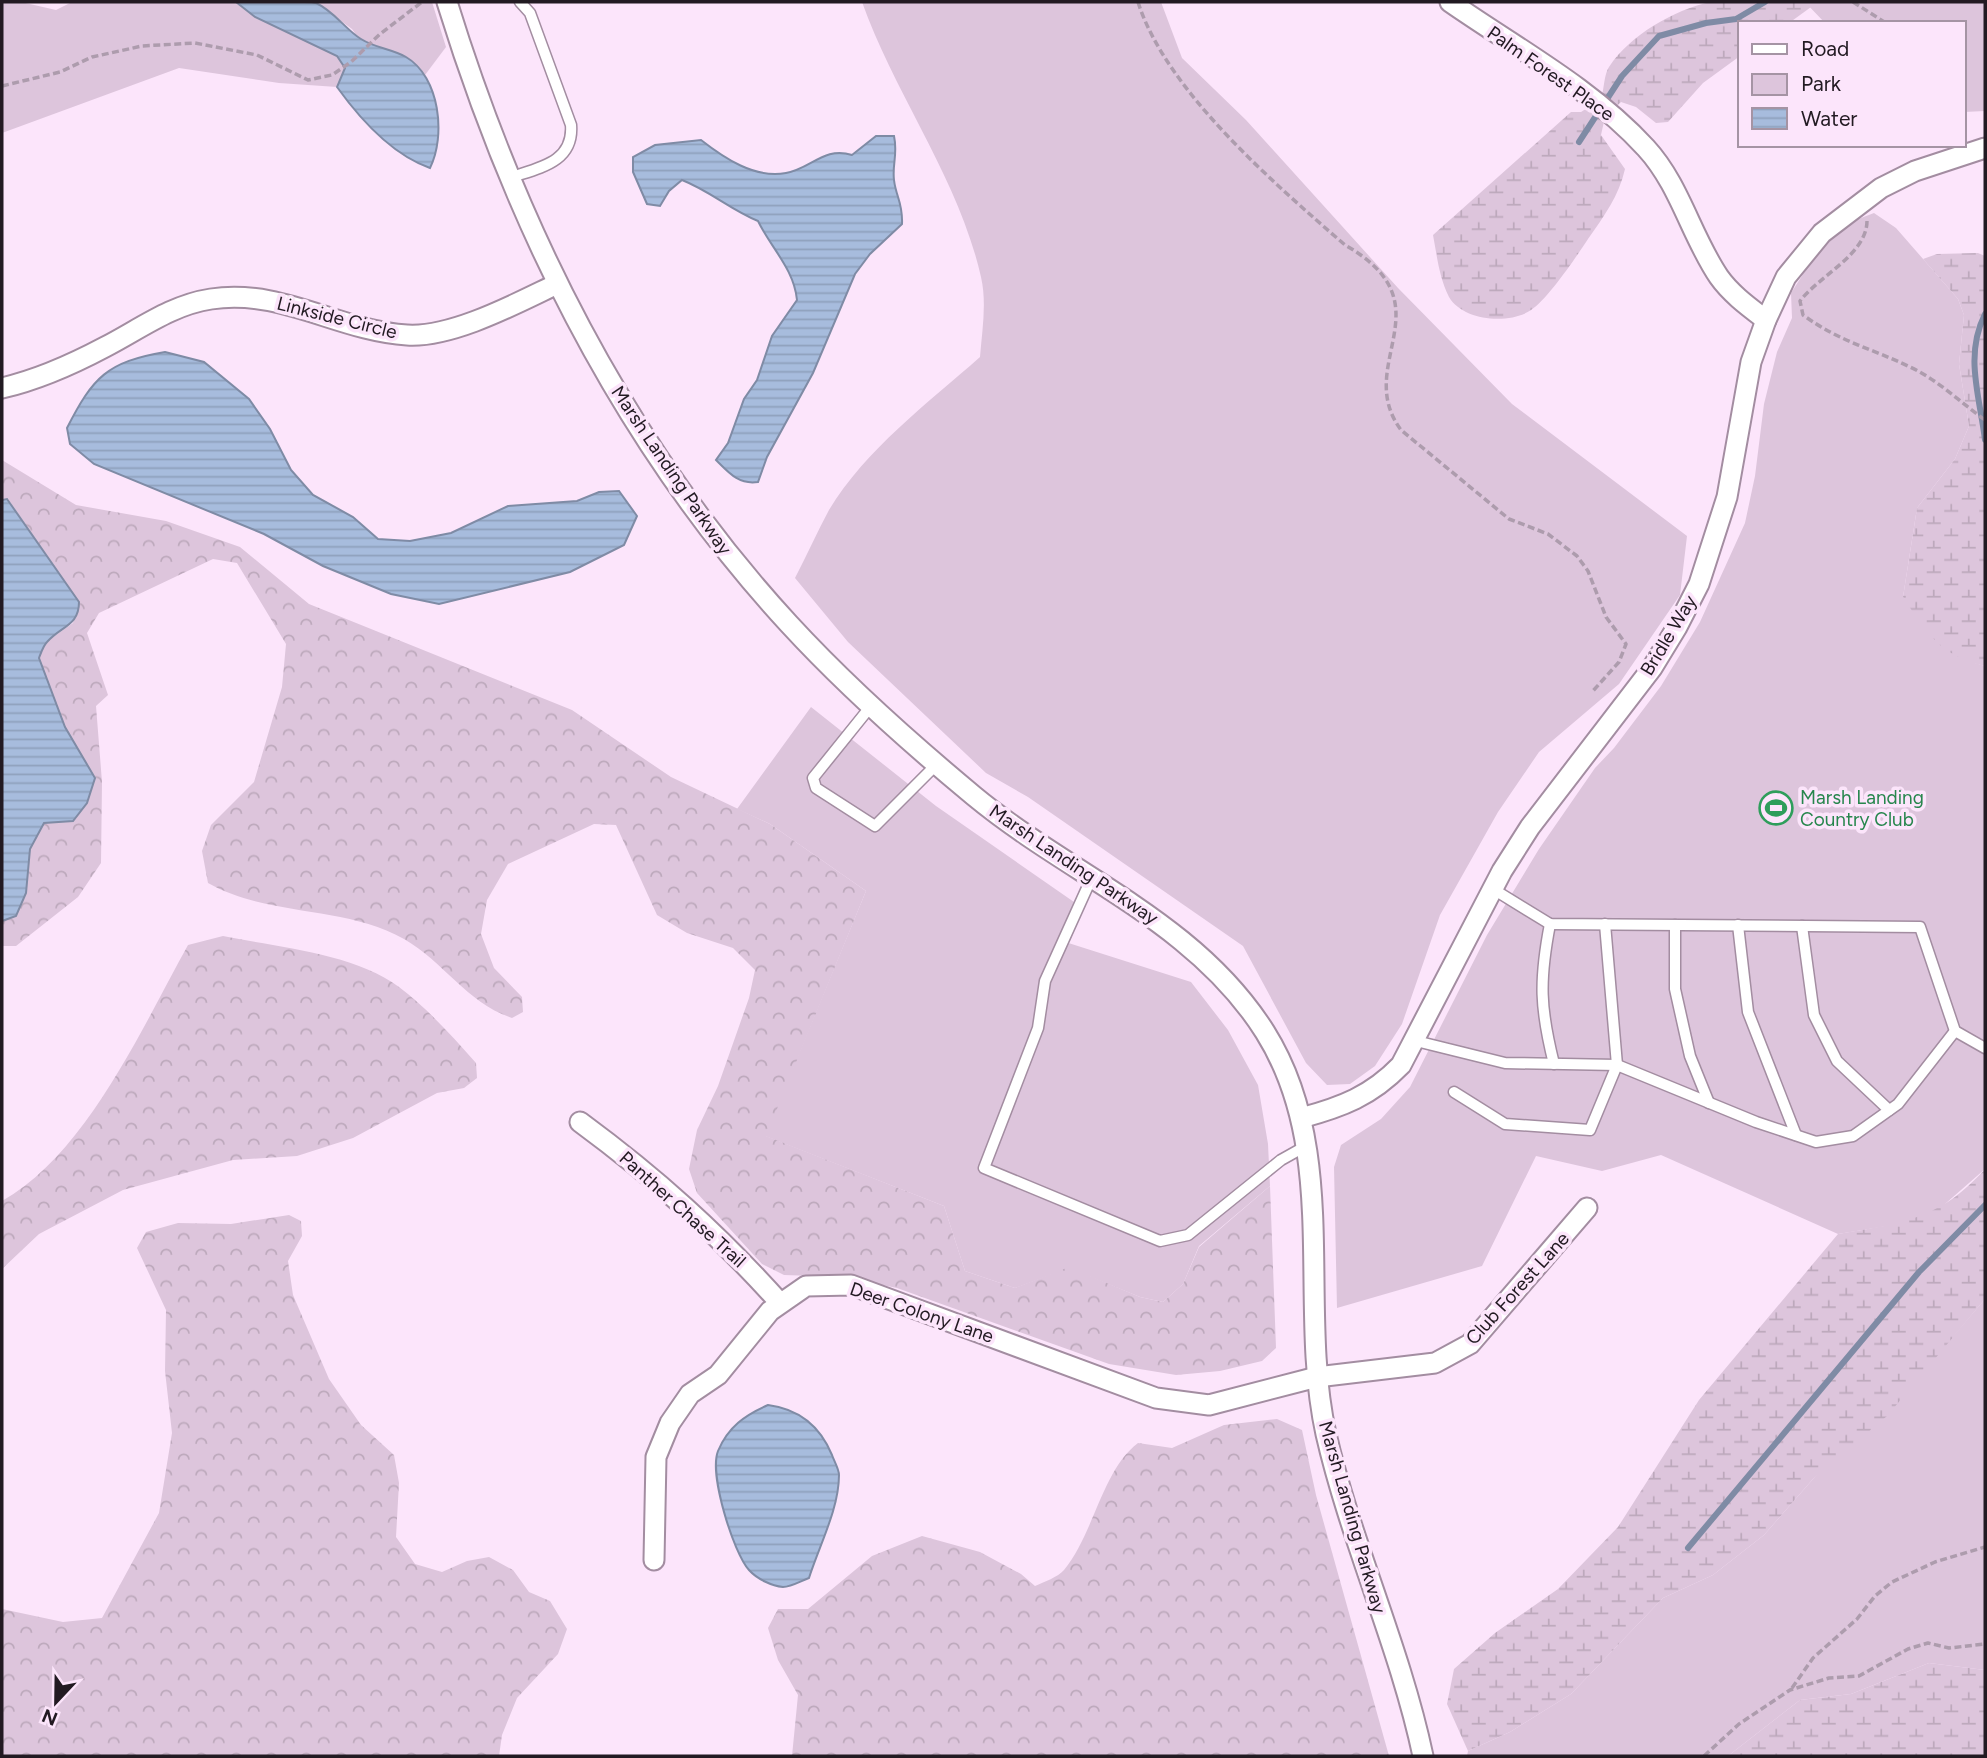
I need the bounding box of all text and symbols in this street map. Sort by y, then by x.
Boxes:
street label: Palm Forest Place [1483,21,1619,126]
legend [1738,21,1966,147]
text: Road [1801,36,1849,61]
text: Park [1801,71,1842,96]
text: Water [1801,106,1857,131]
street label: Linkside Circle [274,291,399,344]
street label: Marsh Landing Parkway [606,381,737,559]
street label: Bridle Way [1635,591,1701,680]
place label: Marsh Landing Country Club [1800,786,1924,831]
sports icon: Marsh Landing Country Club [1757,789,1795,827]
street label: Marsh Landing Parkway [985,799,1163,930]
street label: Panther Chase Trail [615,1146,751,1272]
street label: Club Forest Lane [1461,1227,1574,1349]
street label: Deer Colony Lane [847,1277,997,1348]
street label: Marsh Landing Parkway [1314,1418,1391,1616]
north arrow [21,1667,91,1737]
text: N [39,1704,61,1731]

